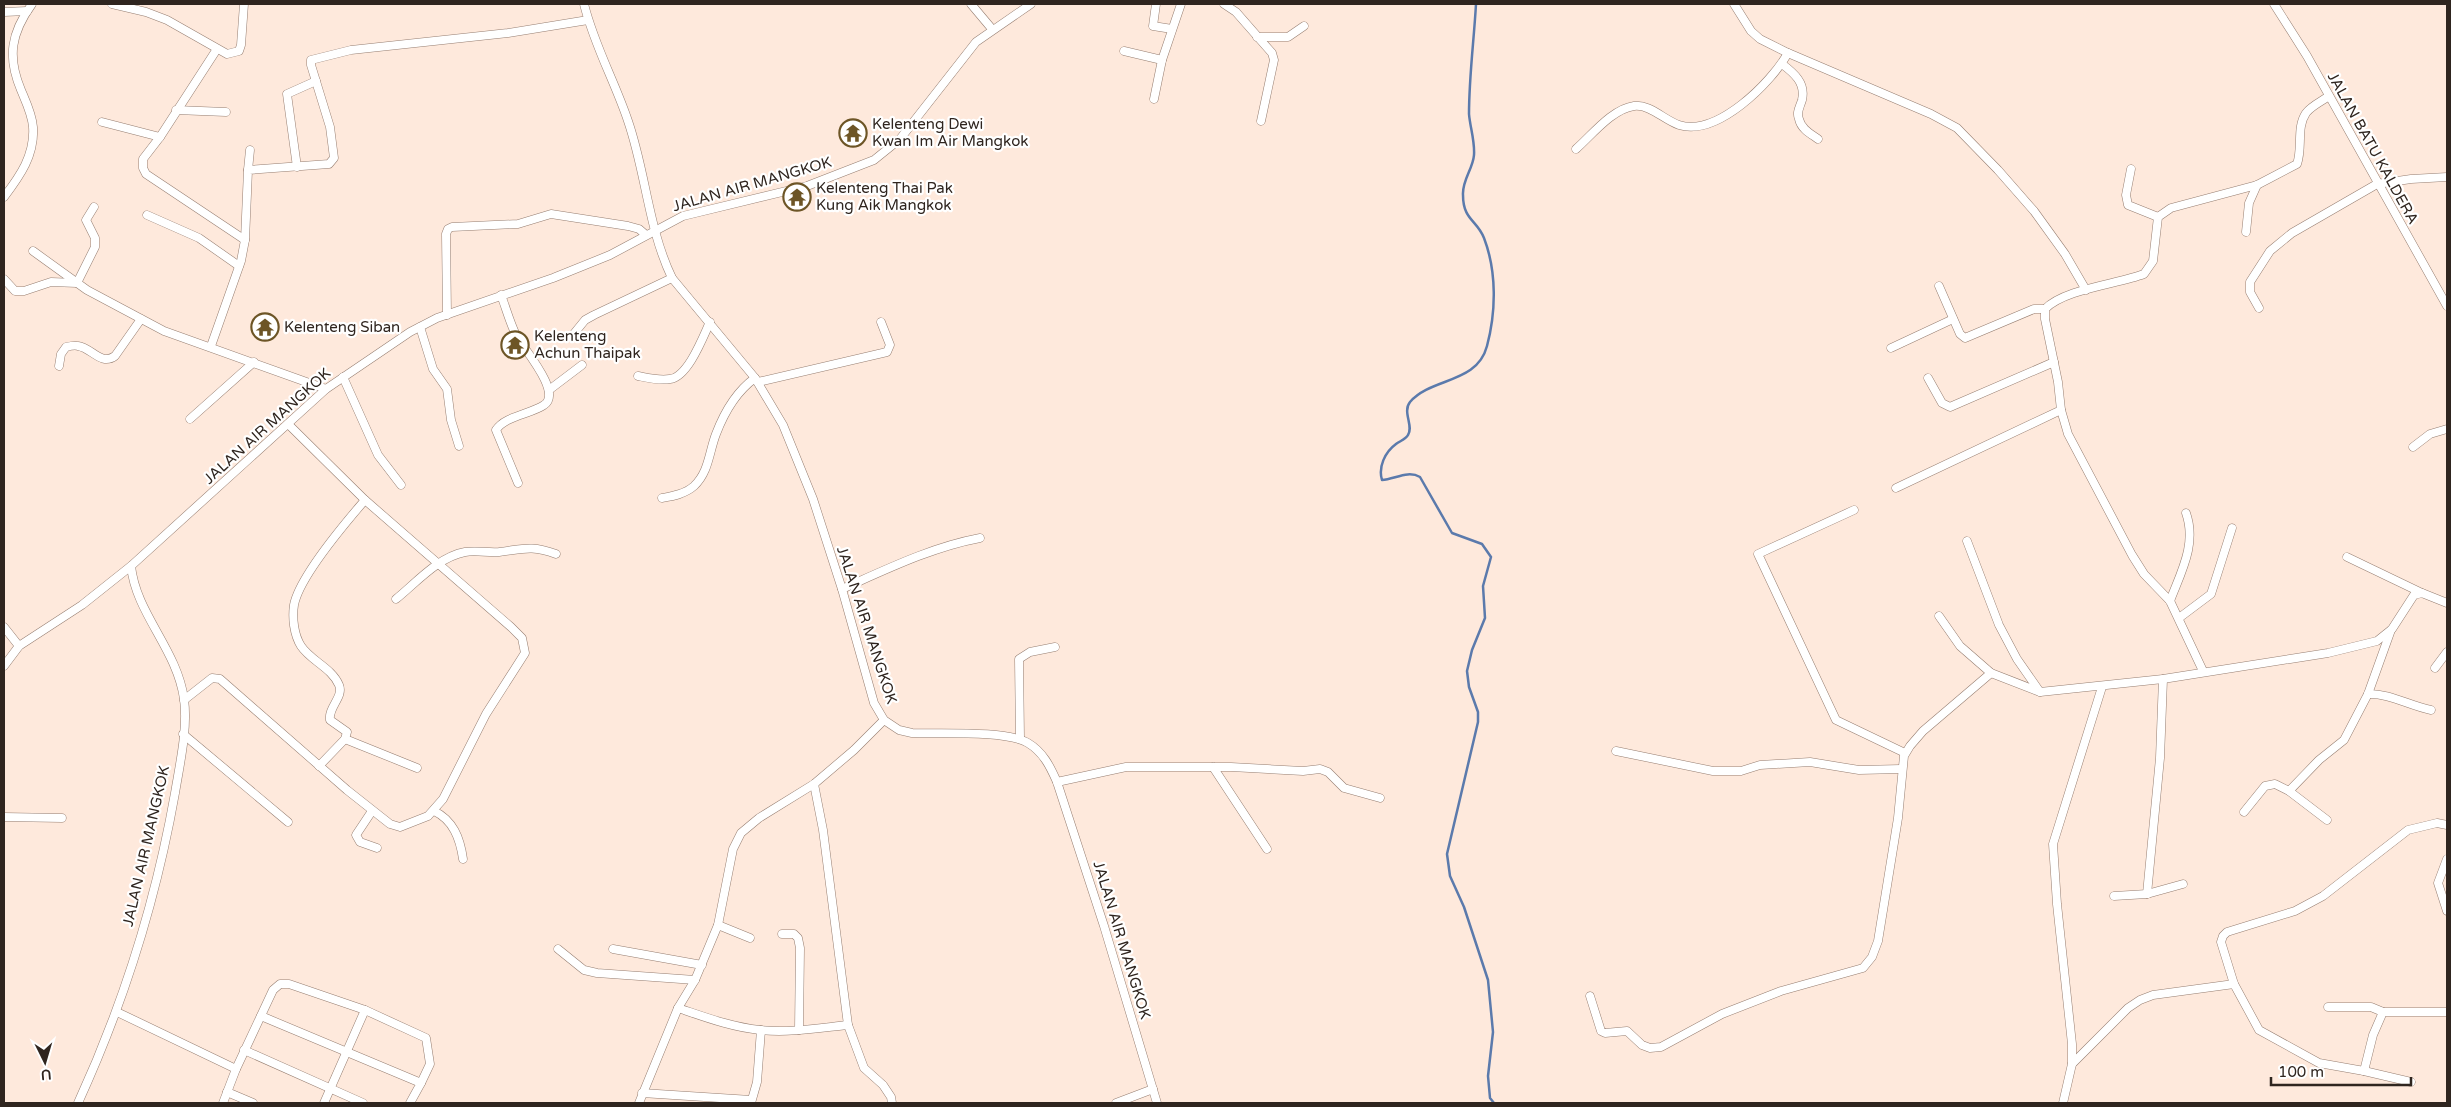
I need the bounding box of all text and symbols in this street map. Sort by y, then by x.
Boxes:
street label: JALAN BATU KALDERA [2324,69,2422,227]
place label: Kelenteng Dewi Kwan Im Air Mangkok [872,115,1028,150]
temple icon: Kelenteng Dewi Kwan Im Air Mangkok [838,118,868,148]
street label: JALAN AIR MANGKOK [670,153,834,215]
place label: Kelenteng Thai Pak Kung Aik Mangkok [816,179,953,214]
temple icon: Kelenteng Thai Pak Kung Aik Mangkok [782,182,812,212]
temple icon: Kelenteng Siban [250,312,280,342]
place label: Kelenteng Siban [284,318,400,336]
place label: Kelenteng Achun Thaipak [534,327,641,362]
temple icon: Kelenteng Achun Thaipak [500,330,530,360]
street label: JALAN AIR MANGKOK [200,364,334,488]
street label: JALAN AIR MANGKOK [833,544,901,706]
street label: JALAN AIR MANGKOK [119,764,173,928]
street label: JALAN AIR MANGKOK [1089,859,1155,1021]
north arrow [20,1037,70,1087]
scale bar [2271,1054,2411,1086]
text: 100 m [2278,1063,2324,1081]
text: U [40,1066,52,1083]

